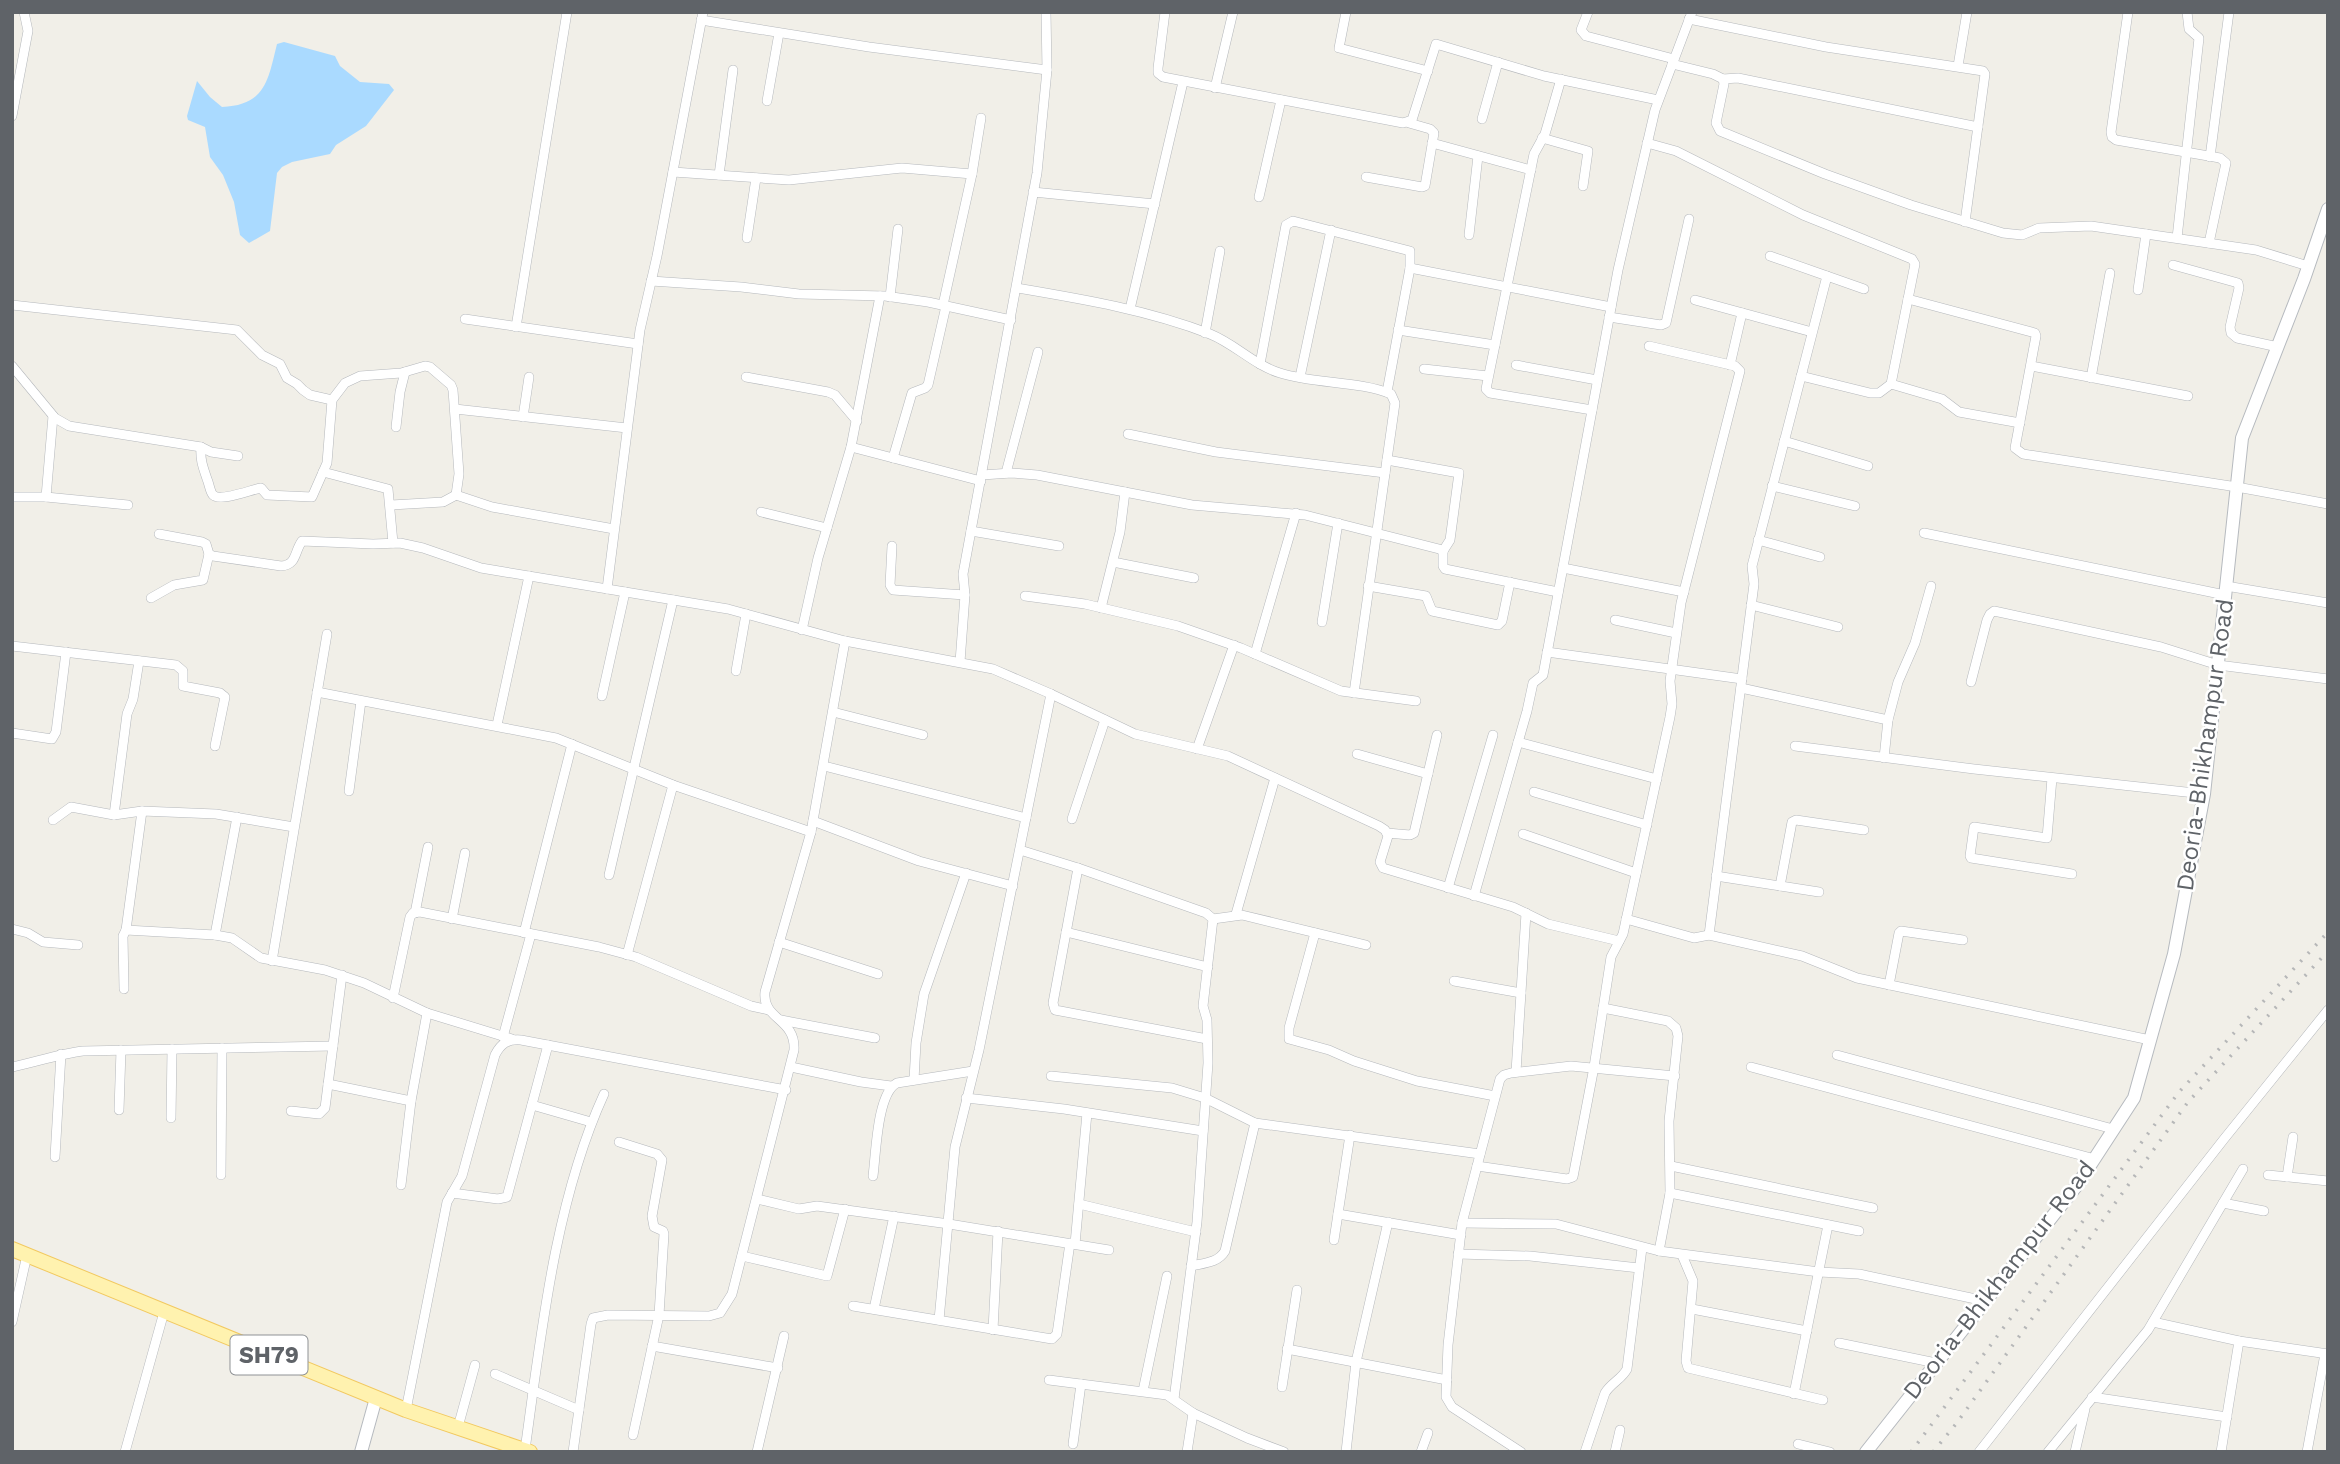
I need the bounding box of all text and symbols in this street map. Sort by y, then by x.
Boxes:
street label: Deoria-Bhikhampur Road [2171,597,2239,893]
street label: Deoria-Bhikhampur Road [1897,1155,2101,1405]
road number: SH79 [230,1336,308,1374]

